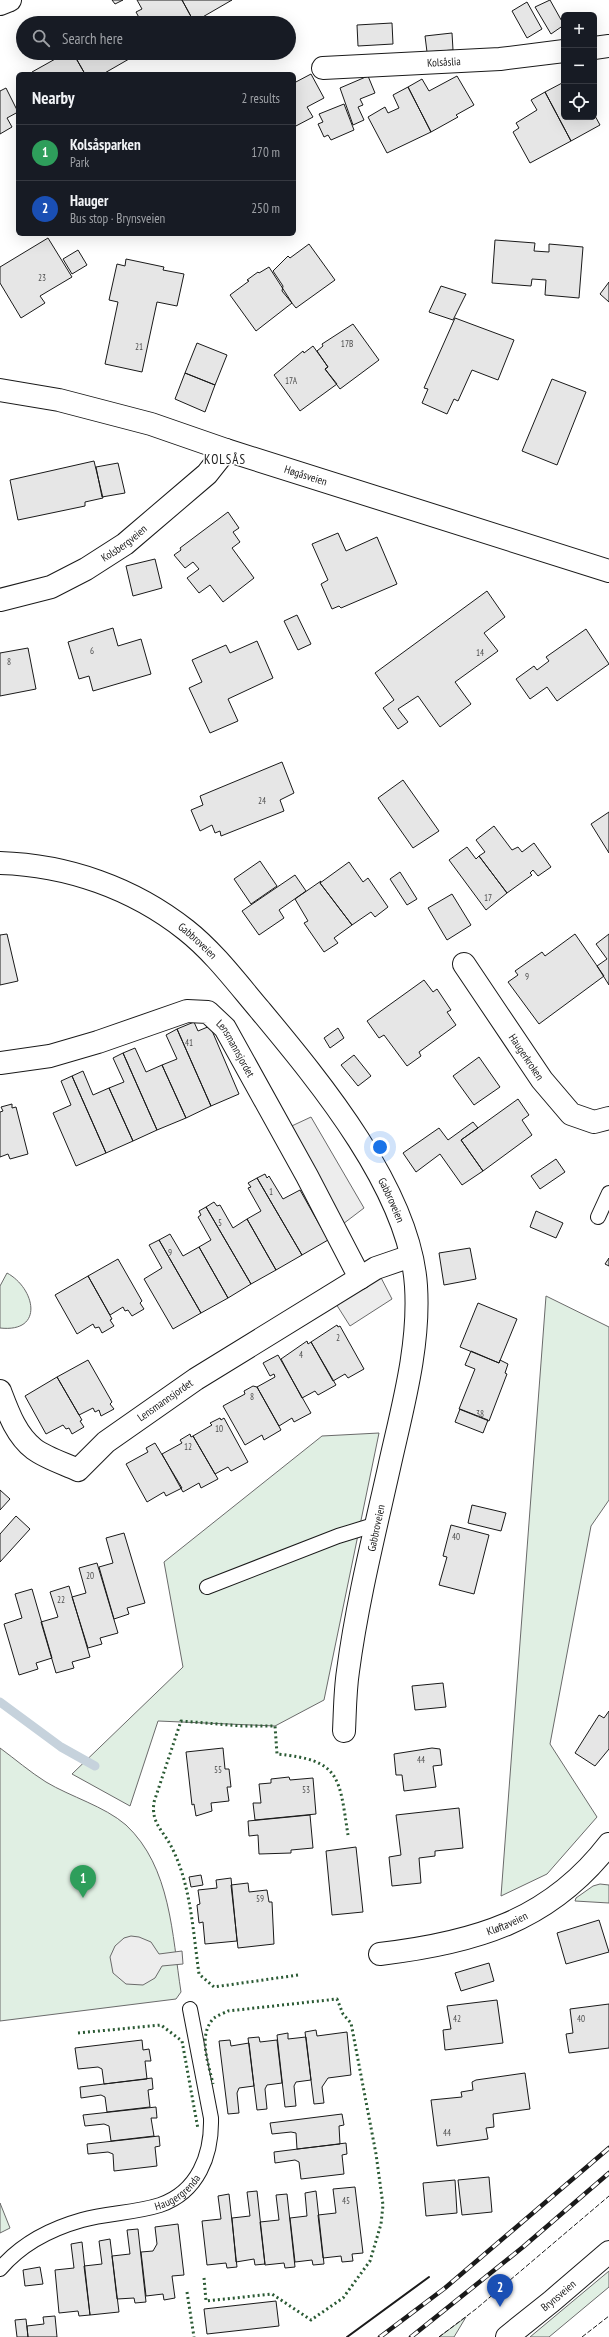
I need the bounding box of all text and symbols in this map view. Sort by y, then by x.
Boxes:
map controls [561,12,597,120]
button: + [561,12,597,48]
search box [16,16,296,60]
icon: search [30,27,52,49]
text: Search here [62,29,123,48]
button: − [561,48,597,84]
street label: Kolsåslia [427,54,461,70]
button: locate [561,84,597,120]
text: Nearby [32,87,75,109]
text: 2 results [241,90,280,107]
text: Kolsåsparken [70,135,141,154]
text: 1 [42,144,48,161]
text: 170 m [251,144,280,161]
text: Park [70,154,89,171]
text: Hauger [70,191,108,210]
text: 2 [42,200,48,217]
text: 250 m [251,200,280,217]
text: Bus stop · Brynsveien [70,210,165,227]
house number: 23 [38,272,46,283]
house number: 17B [341,338,353,349]
house number: 21 [135,341,143,352]
house number: 17A [285,375,298,386]
district label: KOLSÅS [204,451,246,468]
street label: Høgåsveien [283,462,329,489]
street label: Kolsbergveien [98,521,150,565]
house number: 6 [90,645,94,656]
house number: 14 [476,647,484,658]
house number: 8 [7,656,11,667]
house number: 24 [258,795,266,806]
house number: 17 [484,892,492,903]
street label: Gabbroveien [176,920,220,962]
house number: 9 [525,971,529,982]
street label: Lensmannsjordet [213,1016,258,1080]
street label: Haugerkroken [506,1031,547,1083]
house number: 41 [185,1037,193,1048]
your location [370,1137,390,1157]
street label: Gabbroveien [375,1175,408,1225]
house number: 1 [269,1186,273,1197]
house number: 5 [218,1217,222,1228]
house number: 9 [168,1247,172,1258]
house number: 2 [336,1332,340,1343]
house number: 4 [299,1349,303,1360]
street label: Lensmannsjordet [135,1376,195,1424]
house number: 8 [250,1391,254,1402]
house number: 38 [476,1408,484,1419]
house number: 10 [215,1423,223,1434]
house number: 12 [184,1441,192,1452]
street label: Gabbroveien [364,1503,388,1553]
house number: 40 [452,1531,460,1542]
house number: 20 [86,1570,94,1581]
house number: 22 [57,1594,65,1605]
house number: 44 [417,1754,425,1765]
house number: 55 [214,1764,222,1775]
house number: 53 [302,1784,310,1795]
pin: 1 [70,1865,96,1898]
house number: 59 [256,1893,264,1904]
street label: Kløftaveien [485,1908,530,1938]
house number: 42 [453,2013,461,2024]
house number: 40 [577,2013,585,2024]
house number: 44 [443,2127,451,2138]
street label: Haugergrenda [153,2172,203,2213]
house number: 45 [342,2195,350,2206]
pin: 2 [487,2274,513,2307]
street label: Brynsveien [538,2277,579,2314]

